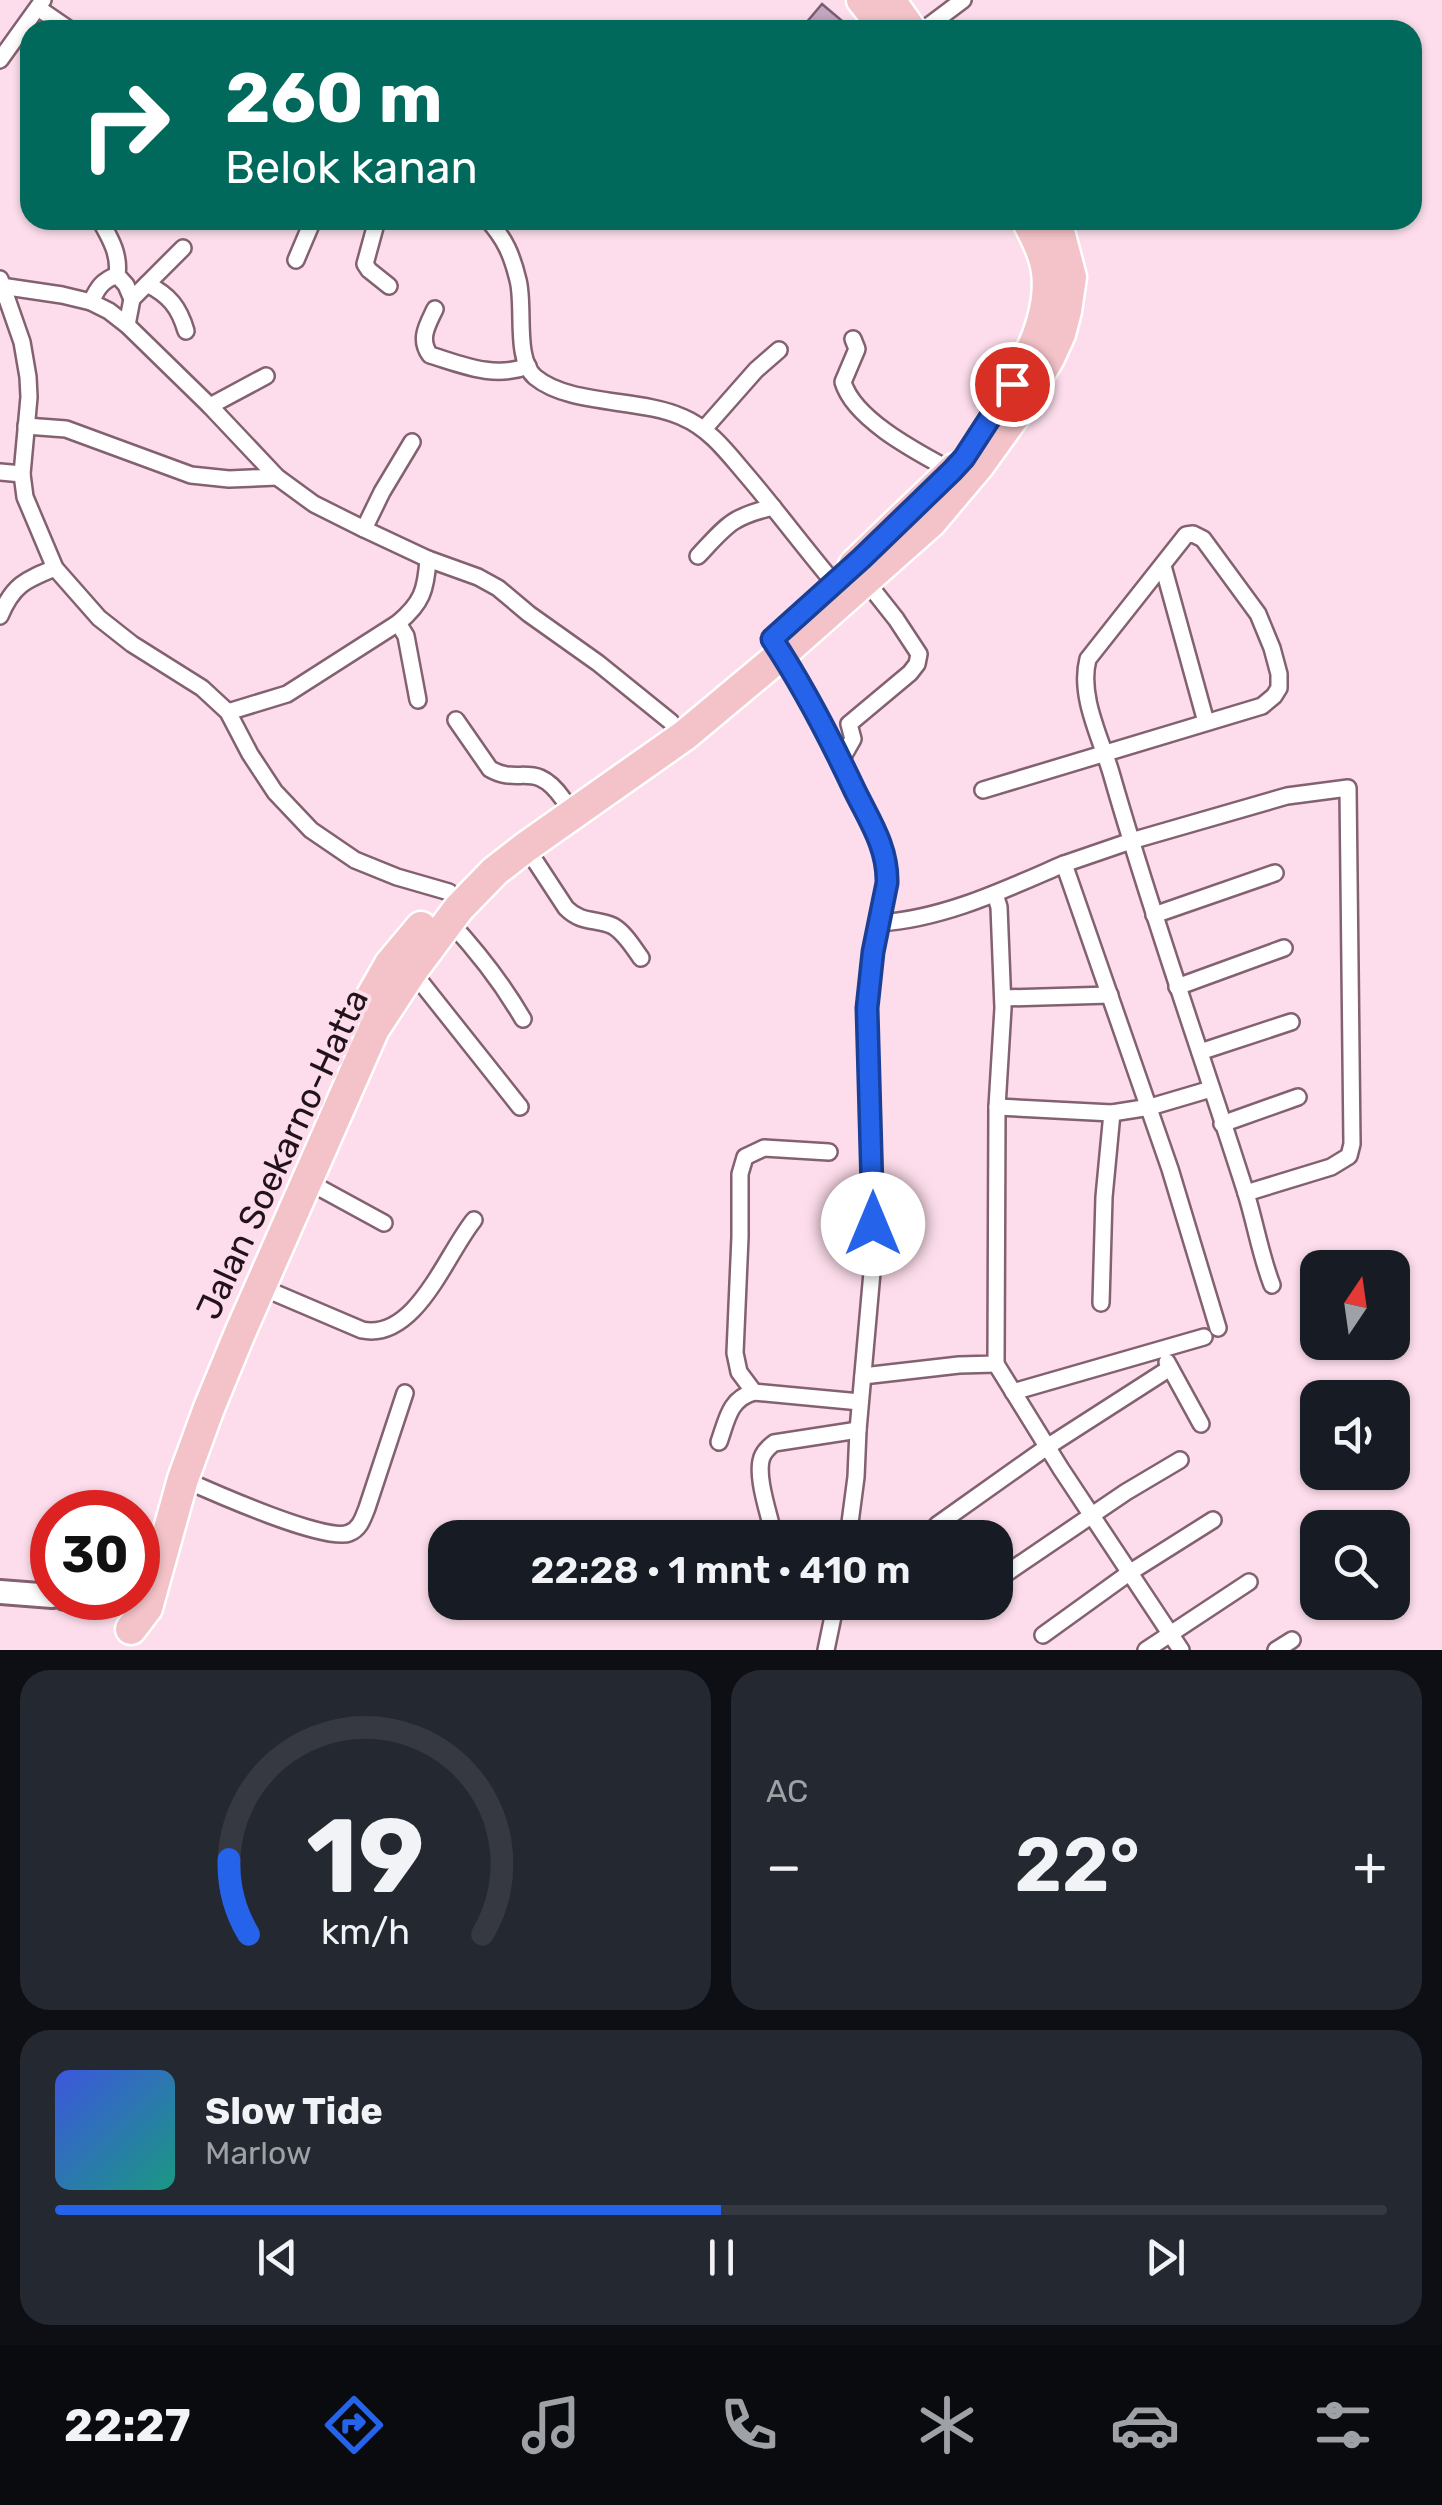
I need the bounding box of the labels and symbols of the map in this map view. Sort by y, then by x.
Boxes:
pin [970,342,1055,427]
street label: Jalan Soekarno-Hatta [187,982,377,1326]
position arrow [821,1172,925,1276]
north arrow [1300,1250,1410,1360]
speed limit sign: 30 [30,1490,160,1620]

